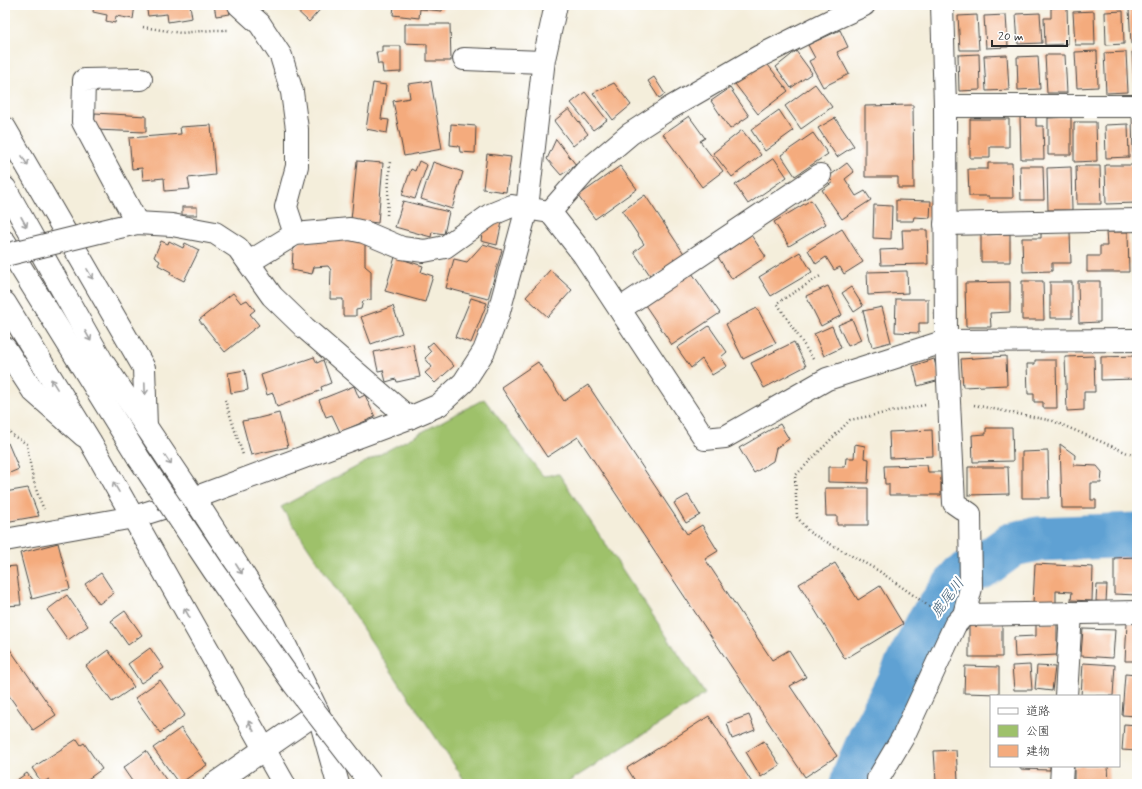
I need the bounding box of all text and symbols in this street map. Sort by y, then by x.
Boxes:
scale bar [992,22,1067,48]
text: 20 m [998,29,1024,45]
one-way arrow [21,155,29,167]
one-way arrow [21,216,28,228]
one-way arrow [86,268,94,280]
one-way arrow [84,330,92,342]
one-way arrow [50,378,58,390]
one-way arrow [141,382,149,395]
one-way arrow [164,454,172,465]
one-way arrow [112,481,120,493]
one-way arrow [235,563,243,574]
water label: 鹿尾川 [926,574,970,622]
one-way arrow [183,607,190,619]
legend [990,695,1120,767]
text: 道路 [1026,704,1050,720]
one-way arrow [246,720,254,732]
text: 公園 [1026,724,1050,740]
text: 建物 [1026,744,1050,760]

